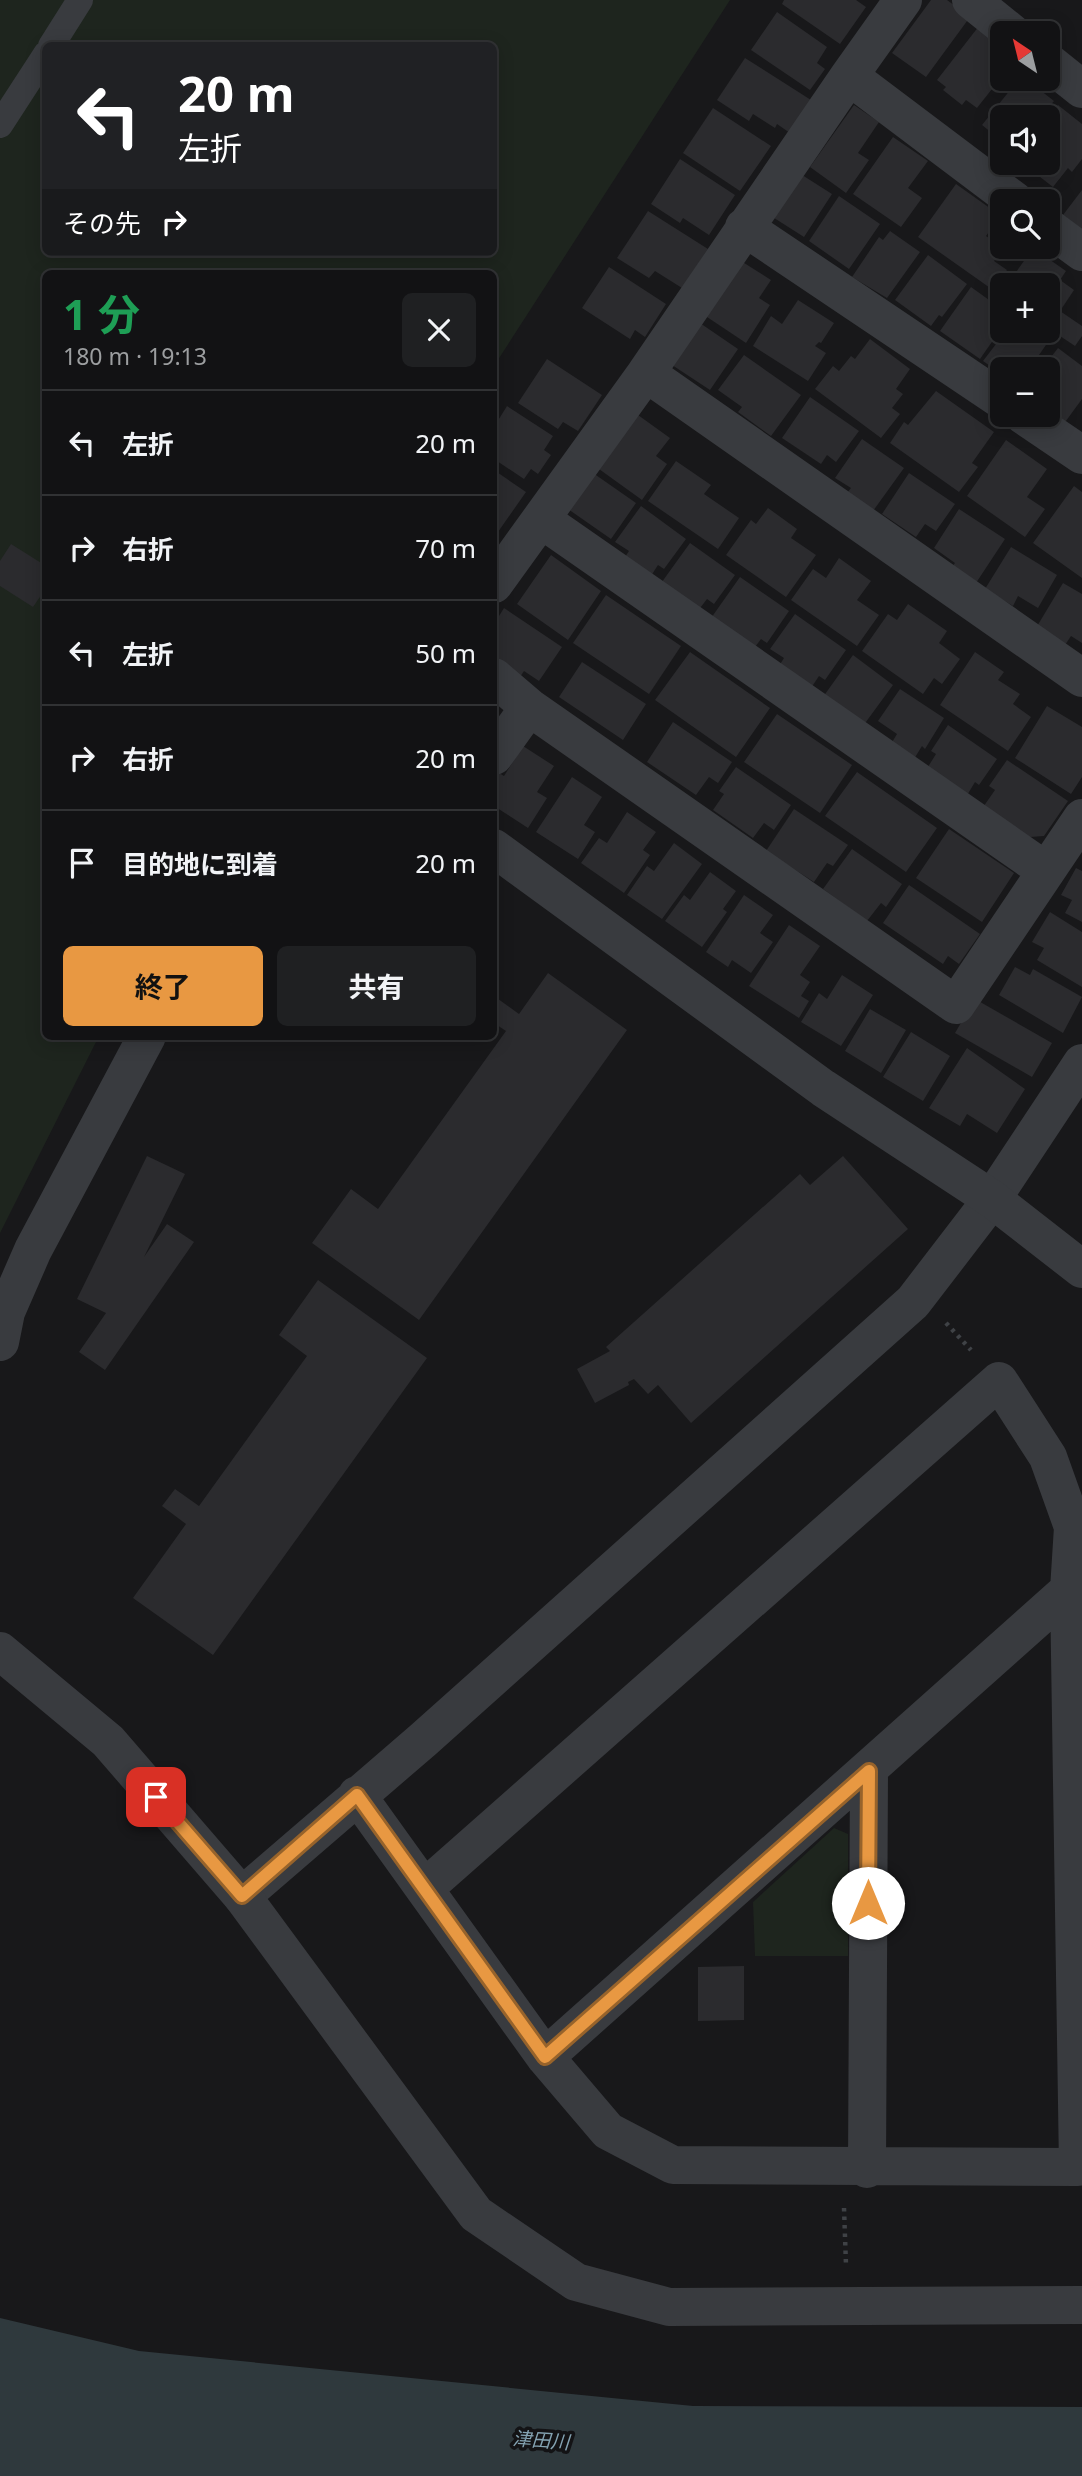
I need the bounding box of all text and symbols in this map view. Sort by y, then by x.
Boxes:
north arrow [990,21,1060,91]
map controls [990,21,1060,427]
text: 20 m [178,60,295,126]
icon: left [63,70,154,161]
button: sound [990,105,1060,175]
text: 左折 [178,126,242,169]
button: search [990,189,1060,259]
icon: right [155,203,193,241]
text: その先 [63,205,141,241]
button: + [990,273,1060,343]
text: 1 分 [63,285,140,342]
button: close [402,293,476,367]
text: 180 m · 19:13 [63,340,207,372]
button: − [990,357,1060,427]
icon: left [63,424,101,462]
text: 20 m [415,425,476,461]
text: 左折 [122,426,174,462]
icon: right [63,529,101,567]
text: 70 m [415,530,476,566]
text: 右折 [122,531,174,567]
icon: left [63,634,101,672]
text: 50 m [415,635,476,671]
text: 左折 [122,636,174,672]
icon: right [63,739,101,777]
text: 20 m [415,740,476,776]
text: 右折 [122,741,174,777]
icon: arrive [63,844,101,882]
text: 20 m [415,845,476,881]
text: 目的地に到着 [122,846,278,882]
button: 終了 [63,946,263,1026]
button: 共有 [277,946,476,1026]
pin [126,1767,186,1827]
icon: arrive [137,1778,175,1816]
position arrow [831,1866,905,1940]
water label: 津田川 [512,2425,572,2455]

